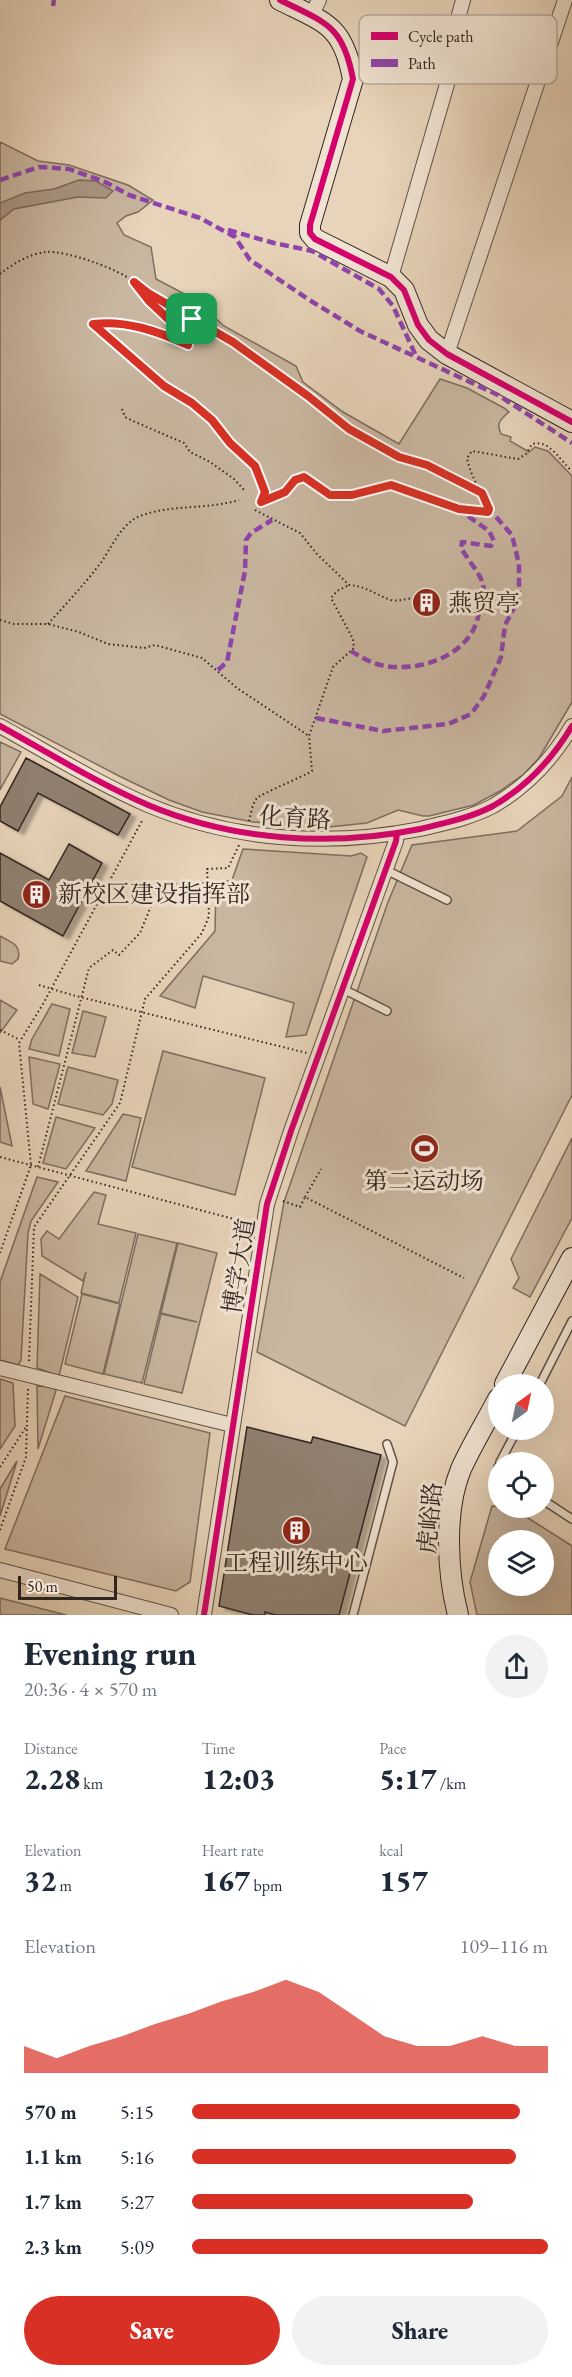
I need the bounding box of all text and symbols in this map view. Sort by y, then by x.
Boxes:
legend [359,15,557,84]
text: Cycle path [408,26,473,47]
text: Path [408,53,436,74]
pin [166,293,217,344]
icon: arrive [175,302,208,335]
building icon: 燕贸亭 [411,587,443,619]
place label: 燕贸亭 [448,587,520,618]
street label: 化育路 [258,800,332,835]
building icon: 新校区建设指挥部 [21,878,53,910]
place label: 新校区建设指挥部 [58,878,250,909]
sports icon: 第二运动场 [408,1132,440,1164]
place label: 第二运动场 [364,1165,484,1196]
street label: 博学大道 [216,1216,261,1316]
north arrow [488,1374,554,1440]
map controls [488,1374,554,1596]
button: locate [488,1452,554,1518]
street label: 虎峪路 [411,1481,448,1555]
building icon: 工程训练中心 [280,1514,312,1546]
button: layers [488,1530,554,1596]
place label: 工程训练中心 [224,1547,368,1578]
scale bar [18,1573,117,1600]
text: 50 m [27,1576,58,1597]
text: Evening run [24,1632,196,1675]
button: share [485,1635,548,1698]
text: 20:36 · 4 × 570 m [24,1676,157,1702]
text: Distance [24,1738,77,1759]
text: Time [202,1738,235,1759]
text: Pace [379,1738,406,1759]
text: 2.28 [24,1759,80,1798]
text: 12:03 [202,1759,275,1798]
text: 5:17 [379,1759,437,1798]
text: km [80,1773,103,1794]
text: /km [437,1773,466,1794]
text: Elevation [24,1840,82,1861]
text: Heart rate [202,1840,264,1861]
text: kcal [379,1840,403,1861]
text: 32 [24,1861,56,1900]
text: 167 [202,1861,250,1900]
text: 157 [379,1861,428,1900]
text: m [56,1875,72,1896]
text: bpm [250,1875,282,1896]
text: Elevation [24,1933,96,1959]
text: 109–116 m [460,1933,548,1959]
text: 570 m [24,2099,77,2125]
text: 5:15 [120,2099,154,2125]
text: 1.1 km [24,2144,82,2170]
text: 5:16 [120,2144,154,2170]
text: 1.7 km [24,2189,82,2215]
text: 5:27 [120,2189,154,2215]
text: 2.3 km [24,2234,82,2260]
text: 5:09 [120,2234,154,2260]
button: Save [24,2296,280,2365]
button: Share [292,2296,548,2365]

